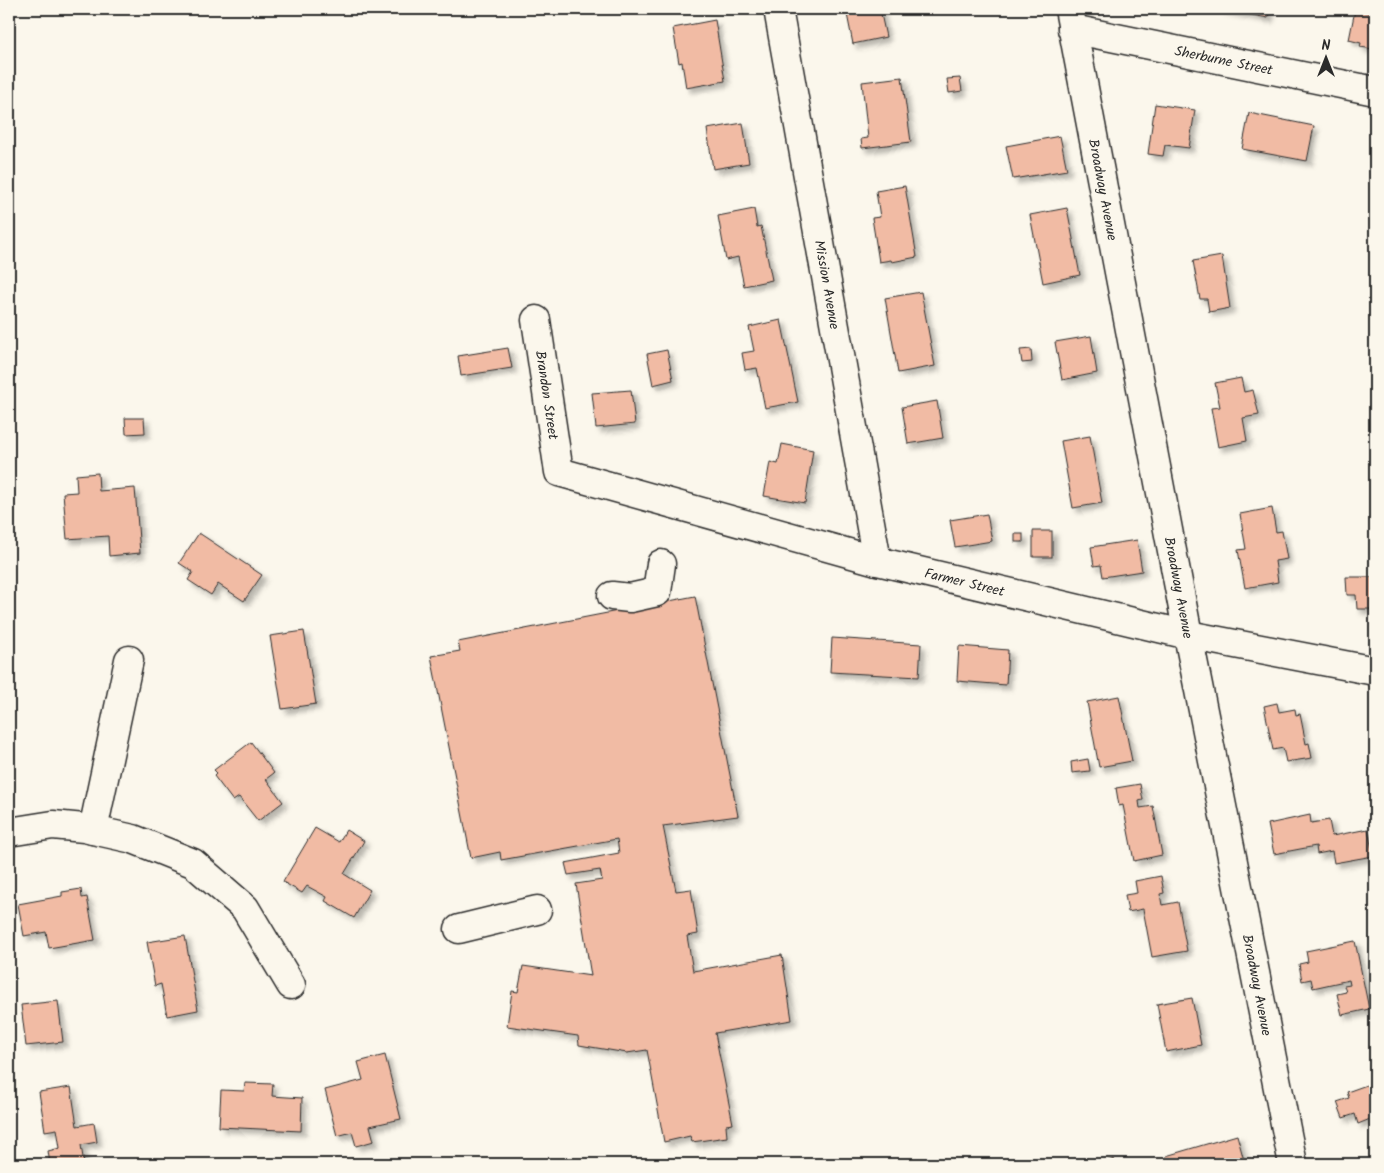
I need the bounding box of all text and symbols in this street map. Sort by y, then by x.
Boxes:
north arrow [1302,32,1352,82]
text: N [1322,35,1331,57]
street label: Sherburne Street [1173,40,1275,82]
street label: Broadway Avenue [1082,137,1123,243]
street label: Mission Avenue [808,238,845,332]
street label: Brandon Street [529,349,564,442]
street label: Broadway Avenue [1158,535,1199,641]
street label: Farmer Street [922,563,1007,603]
street label: Broadway Avenue [1236,933,1277,1038]

